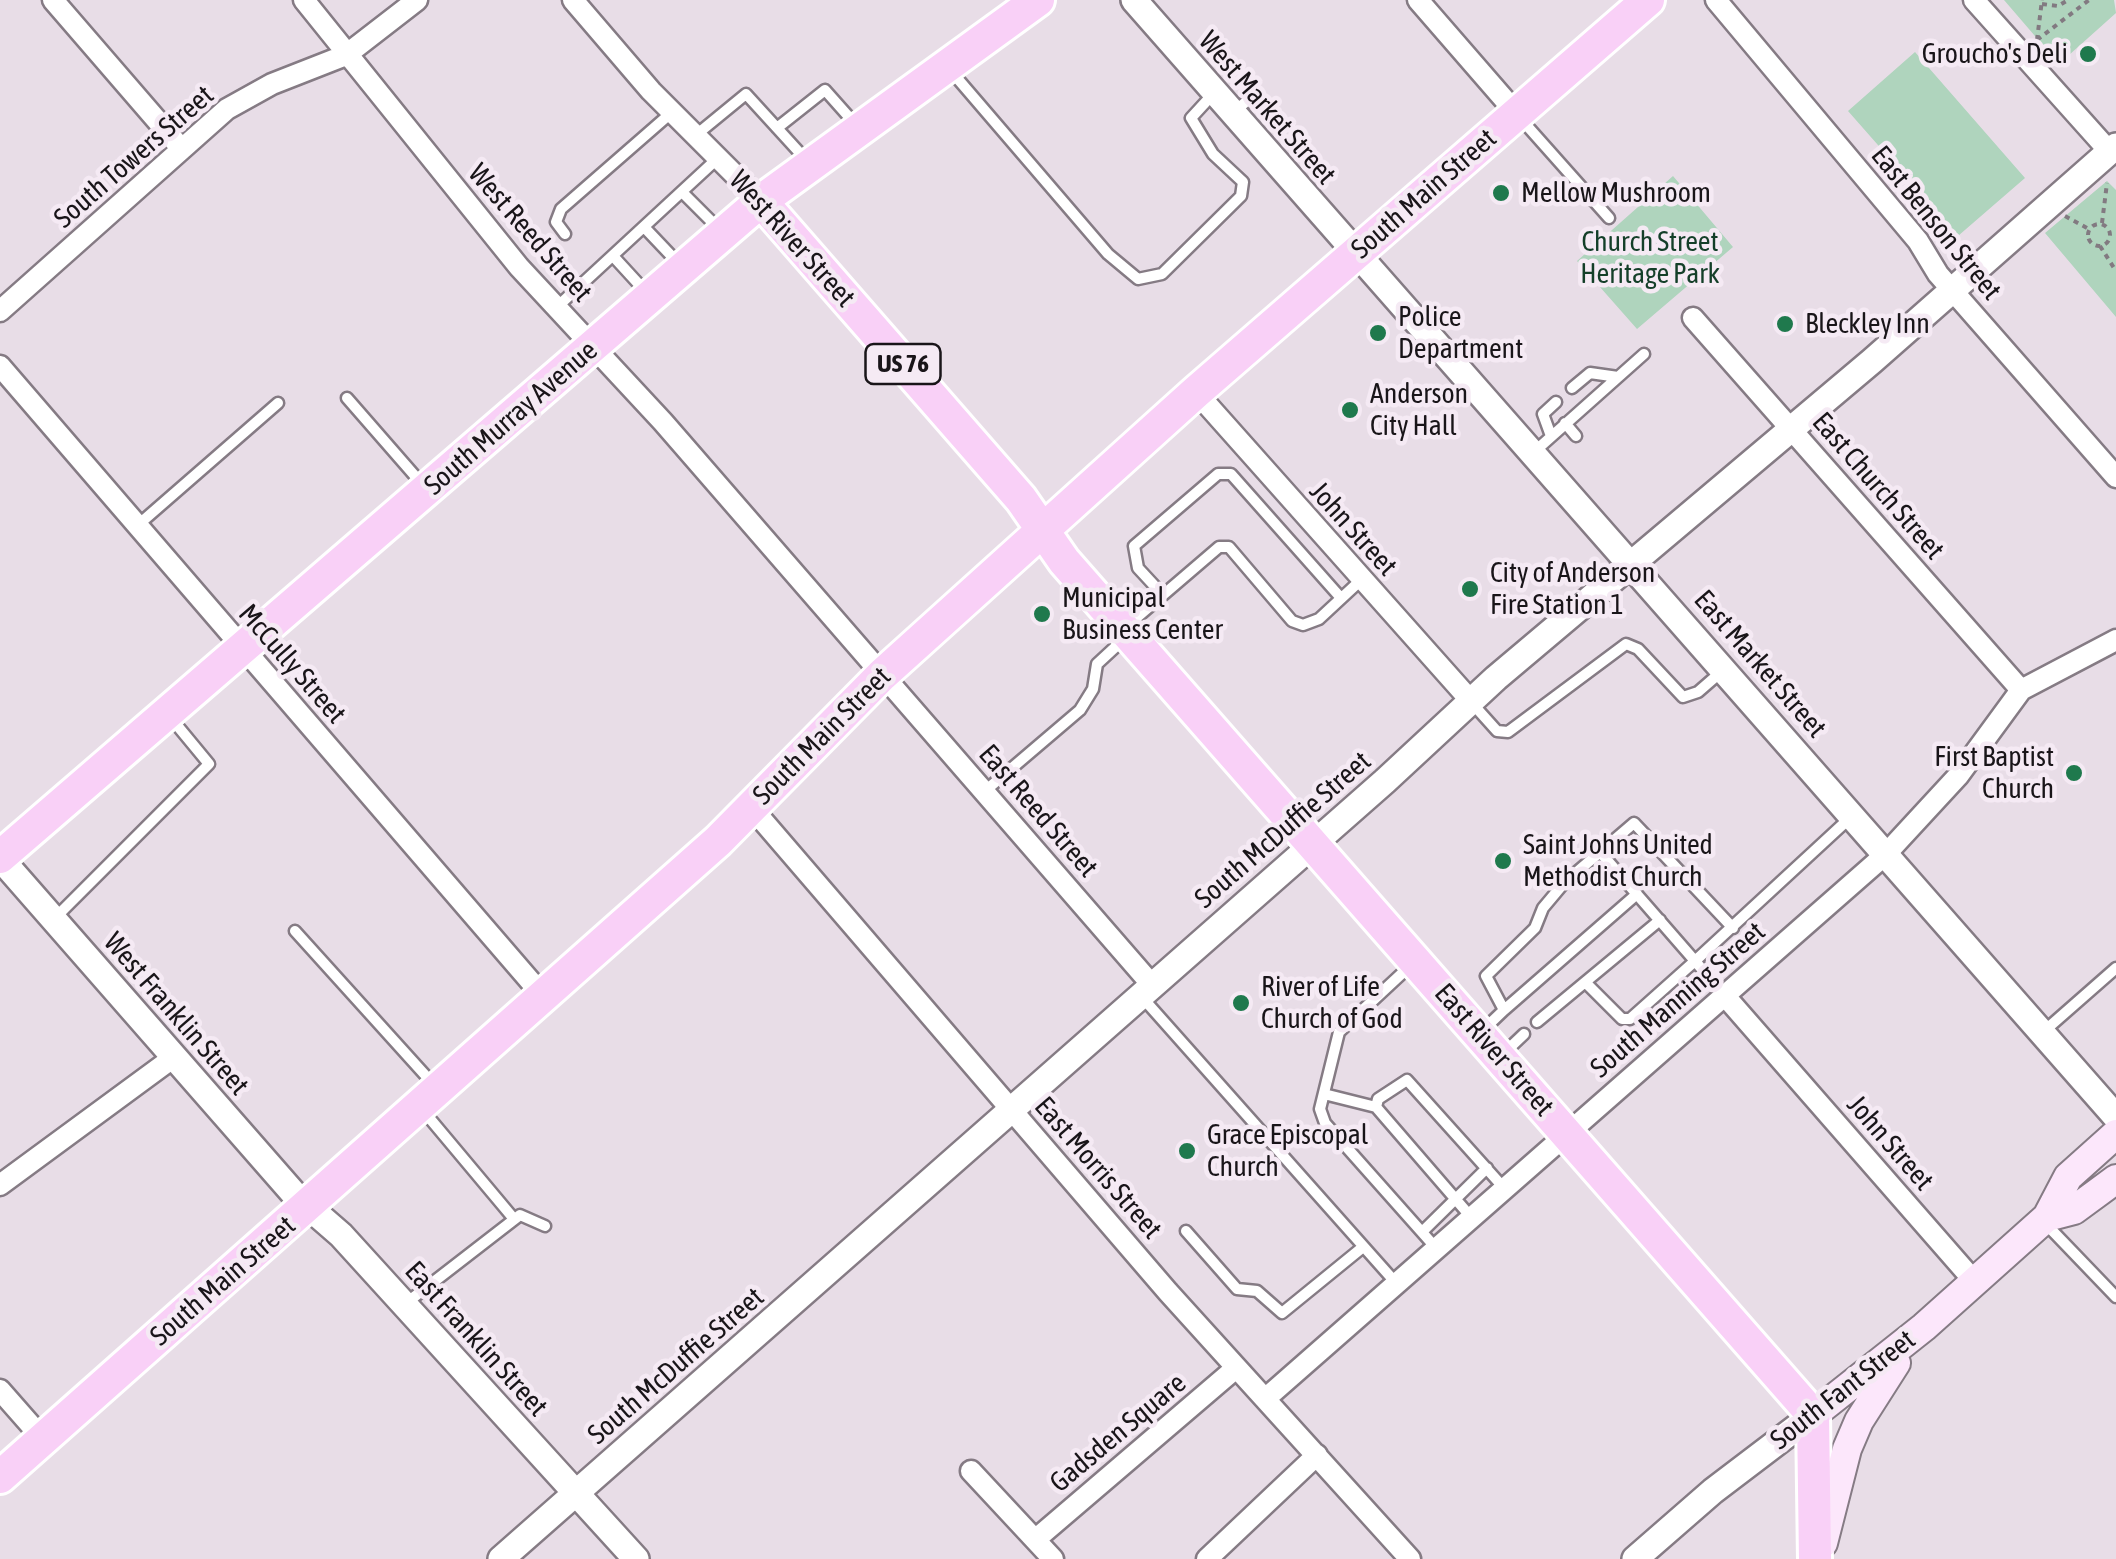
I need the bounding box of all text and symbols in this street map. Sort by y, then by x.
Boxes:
street label: West Market Street [1191,25,1343,191]
place label: Groucho's Deli [1922,37,2068,71]
marker: Groucho's Deli [2077,43,2099,65]
street label: South Towers Street [48,79,220,235]
street label: South Main Street [1345,122,1503,266]
street label: East Benson Street [1864,139,2008,307]
street label: West Reed Street [461,157,599,309]
street label: West River Street [722,164,862,314]
place label: Mellow Mushroom [1521,176,1711,210]
marker: Mellow Mushroom [1490,182,1512,204]
park label: Church Street Heritage Park [1580,225,1720,291]
place label: Police Department [1398,300,1523,366]
place label: Bleckley Inn [1805,307,1930,341]
marker: Bleckley Inn [1774,313,1796,335]
marker: Police Department [1367,322,1389,344]
street label: South Murray Avenue [418,334,604,502]
road number: US 76 [866,344,940,384]
place label: Anderson City Hall [1370,377,1468,443]
marker: Anderson City Hall [1339,399,1361,421]
street label: East Church Street [1805,406,1951,566]
street label: John Street [1302,475,1404,583]
place label: City of Anderson Fire Station 1 [1490,556,1655,622]
marker: City of Anderson Fire Station 1 [1459,578,1481,600]
place label: Municipal Business Center [1062,581,1223,647]
street label: East Market Street [1687,583,1833,745]
street label: McCully Street [231,598,353,730]
marker: Municipal Business Center [1031,603,1053,625]
street label: South Main Street [746,660,898,812]
street label: East Reed Street [971,738,1105,884]
place label: First Baptist Church [1934,740,2054,806]
street label: South McDuffie Street [1188,745,1378,915]
marker: First Baptist Church [2063,762,2085,784]
place label: Saint Johns United Methodist Church [1523,828,1713,894]
marker: Saint Johns United Methodist Church [1492,850,1514,872]
street label: South Manning Street [1584,915,1772,1085]
street label: West Franklin Street [96,926,256,1102]
place label: River of Life Church of God [1261,970,1403,1036]
street label: East River Street [1427,977,1561,1123]
marker: River of Life Church of God [1230,992,1252,1014]
street label: John Street [1840,1089,1940,1197]
street label: East Morris Street [1027,1090,1169,1246]
place label: Grace Episcopal Church [1207,1118,1368,1184]
marker: Grace Episcopal Church [1176,1140,1198,1162]
street label: South Main Street [144,1209,302,1353]
street label: East Franklin Street [398,1255,554,1423]
street label: South McDuffie Street [581,1281,771,1451]
street label: South Fant Street [1764,1323,1922,1457]
street label: Gadsden Square [1043,1366,1193,1500]

